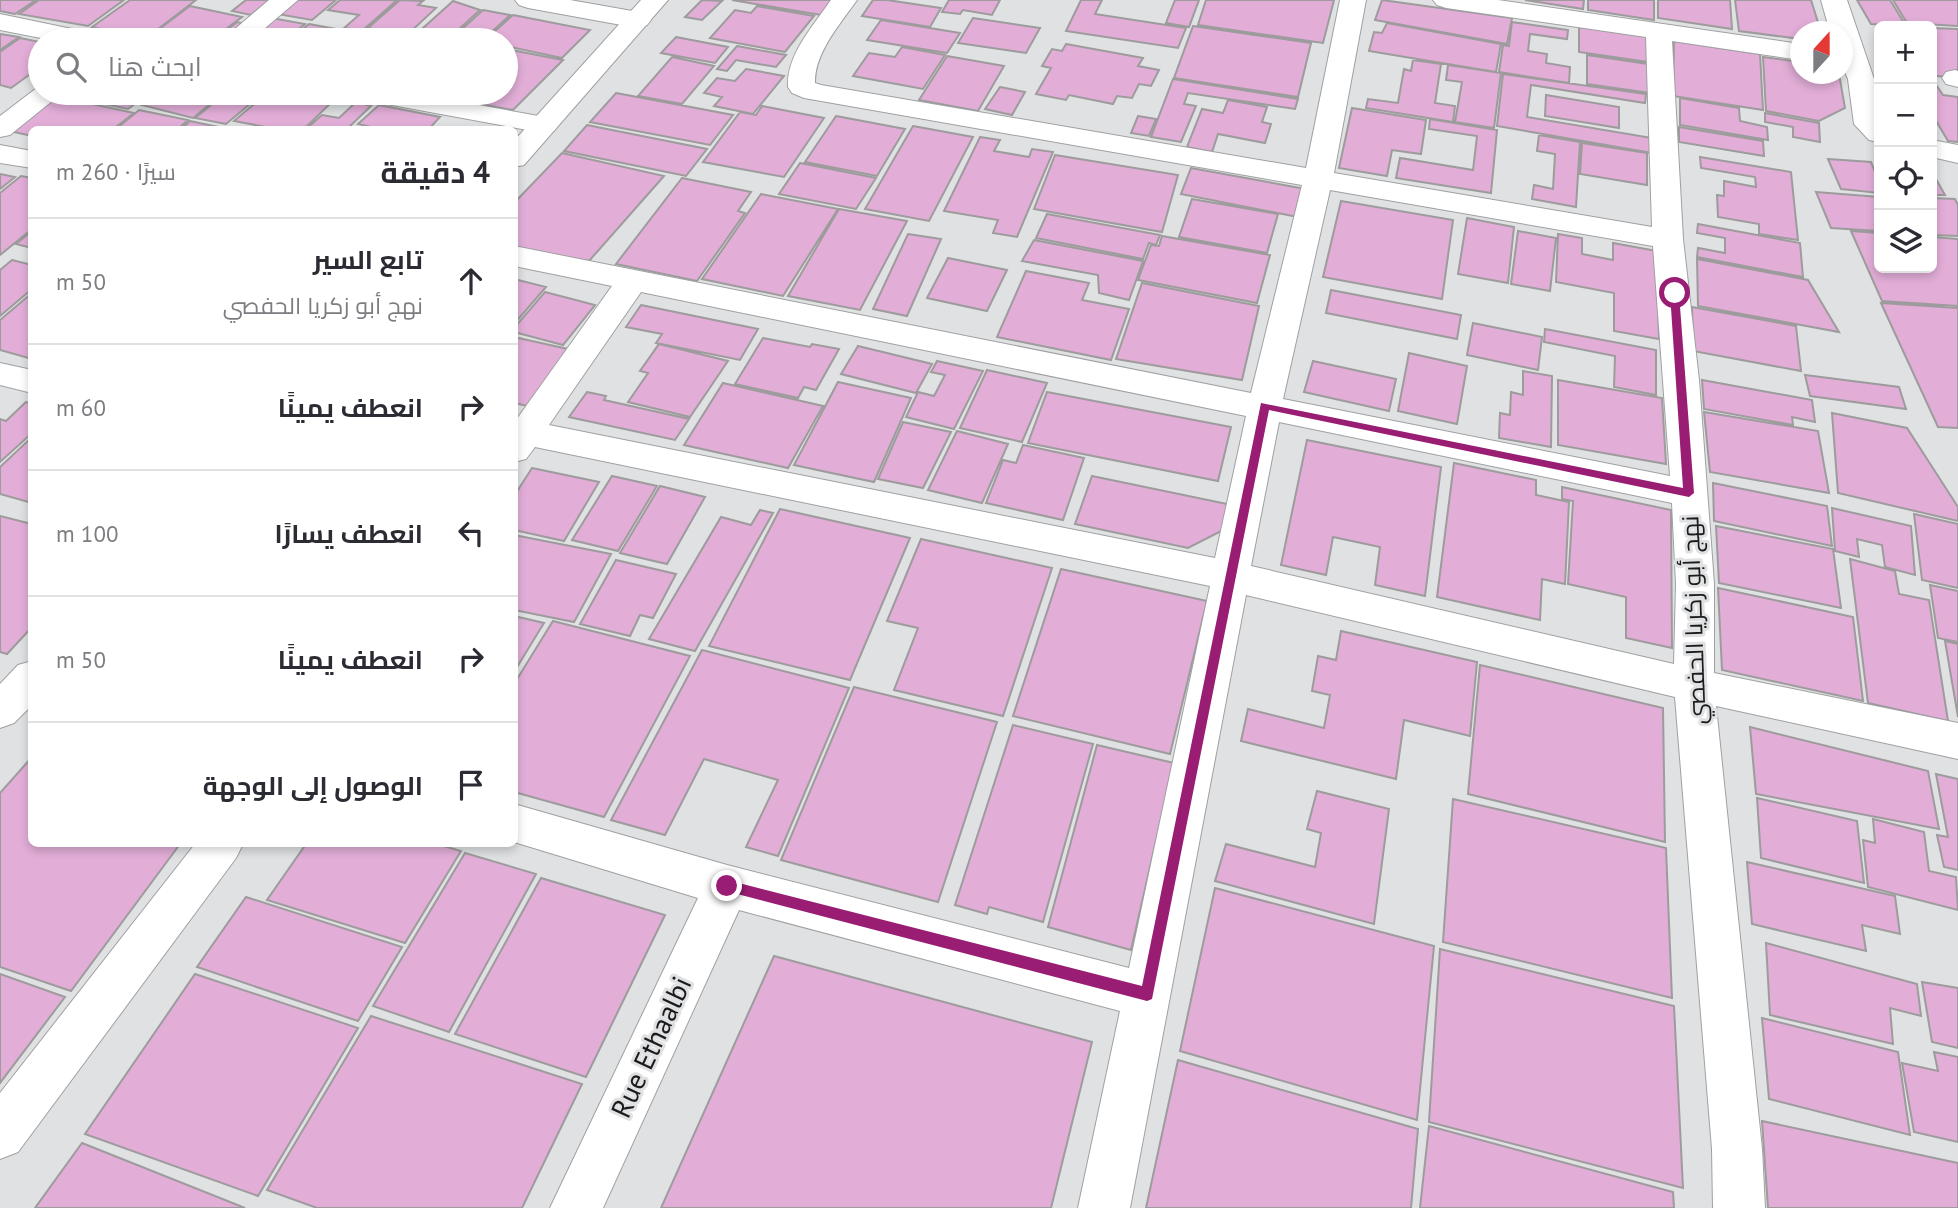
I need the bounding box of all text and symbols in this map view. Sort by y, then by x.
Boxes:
north arrow [1790,21,1853,84]
map controls [1874,21,1937,273]
button: + [1874,21,1937,84]
search box [28,28,518,105]
icon: search [52,48,90,86]
text: ابحث هنا [108,50,202,83]
button: − [1874,84,1937,147]
button: locate [1874,147,1937,210]
text: 4 دقيقة [381,152,490,191]
text: سيرًا · 260 m [56,157,176,186]
button: layers [1874,210,1937,273]
text: تابع السير [313,243,423,276]
icon: ahead [452,262,490,300]
text: 50 m [56,267,106,296]
route start [1659,277,1690,308]
text: نهج أبو زكريا الحفصي [223,291,423,320]
icon: right [452,388,490,426]
text: انعطف يمينًا [278,391,423,424]
text: 60 m [56,393,106,422]
icon: left [452,514,490,552]
street label: نهج أبو زكريا الحفصي [1674,515,1716,725]
text: انعطف يسارًا [275,517,423,550]
text: 100 m [56,519,118,548]
icon: right [452,640,490,678]
text: انعطف يمينًا [278,643,423,676]
text: 50 m [56,645,106,674]
icon: arrive [452,766,490,804]
text: الوصول إلى الوجهة [203,769,423,802]
route end [711,870,742,901]
street label: Rue Ethaalbi [602,970,699,1123]

